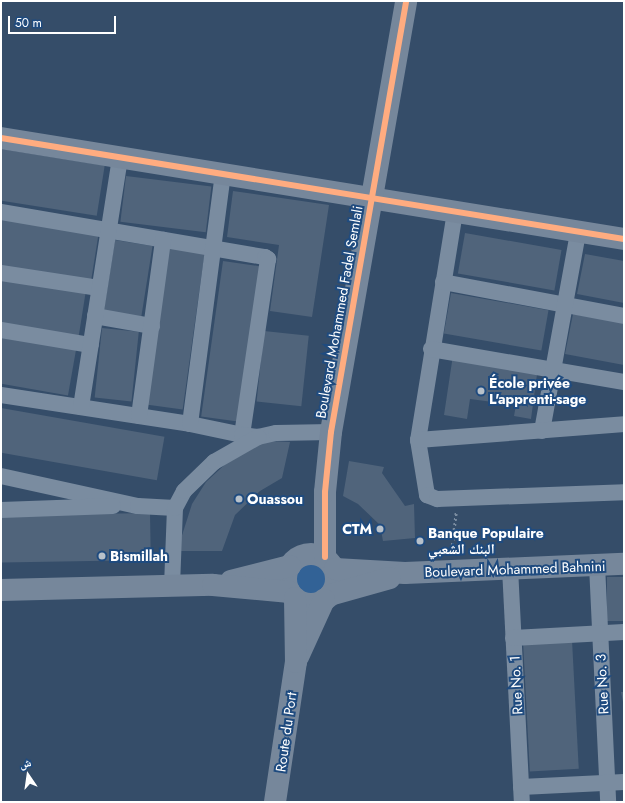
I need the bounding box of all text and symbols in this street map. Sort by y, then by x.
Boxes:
scale bar [10,8,118,34]
text: 50 m [15,14,42,32]
street label: Boulevard Mohammed Fadel Semlali [312,204,366,420]
place label: École privée L'apprenti-sage [489,375,586,408]
marker: École privée L'apprenti-sage [476,386,486,396]
place label: Ouassou [247,491,303,507]
marker: Ouassou [234,494,244,504]
place label: CTM [342,521,372,537]
marker: CTM [375,524,385,534]
place label: Banque Populaire البنك الشعبي [428,525,544,558]
marker: Banque Populaire البنك الشعبي [415,536,425,546]
place label: Bismillah [110,548,168,564]
marker: Bismillah [97,551,107,561]
street label: Boulevard Mohammed Bahnini [424,557,606,581]
street label: Rue No. 3 [592,653,612,715]
street label: Rue No. 1 [506,655,526,715]
street label: Route du Port [272,691,300,773]
text: ش [18,754,33,772]
north arrow [8,755,48,795]

